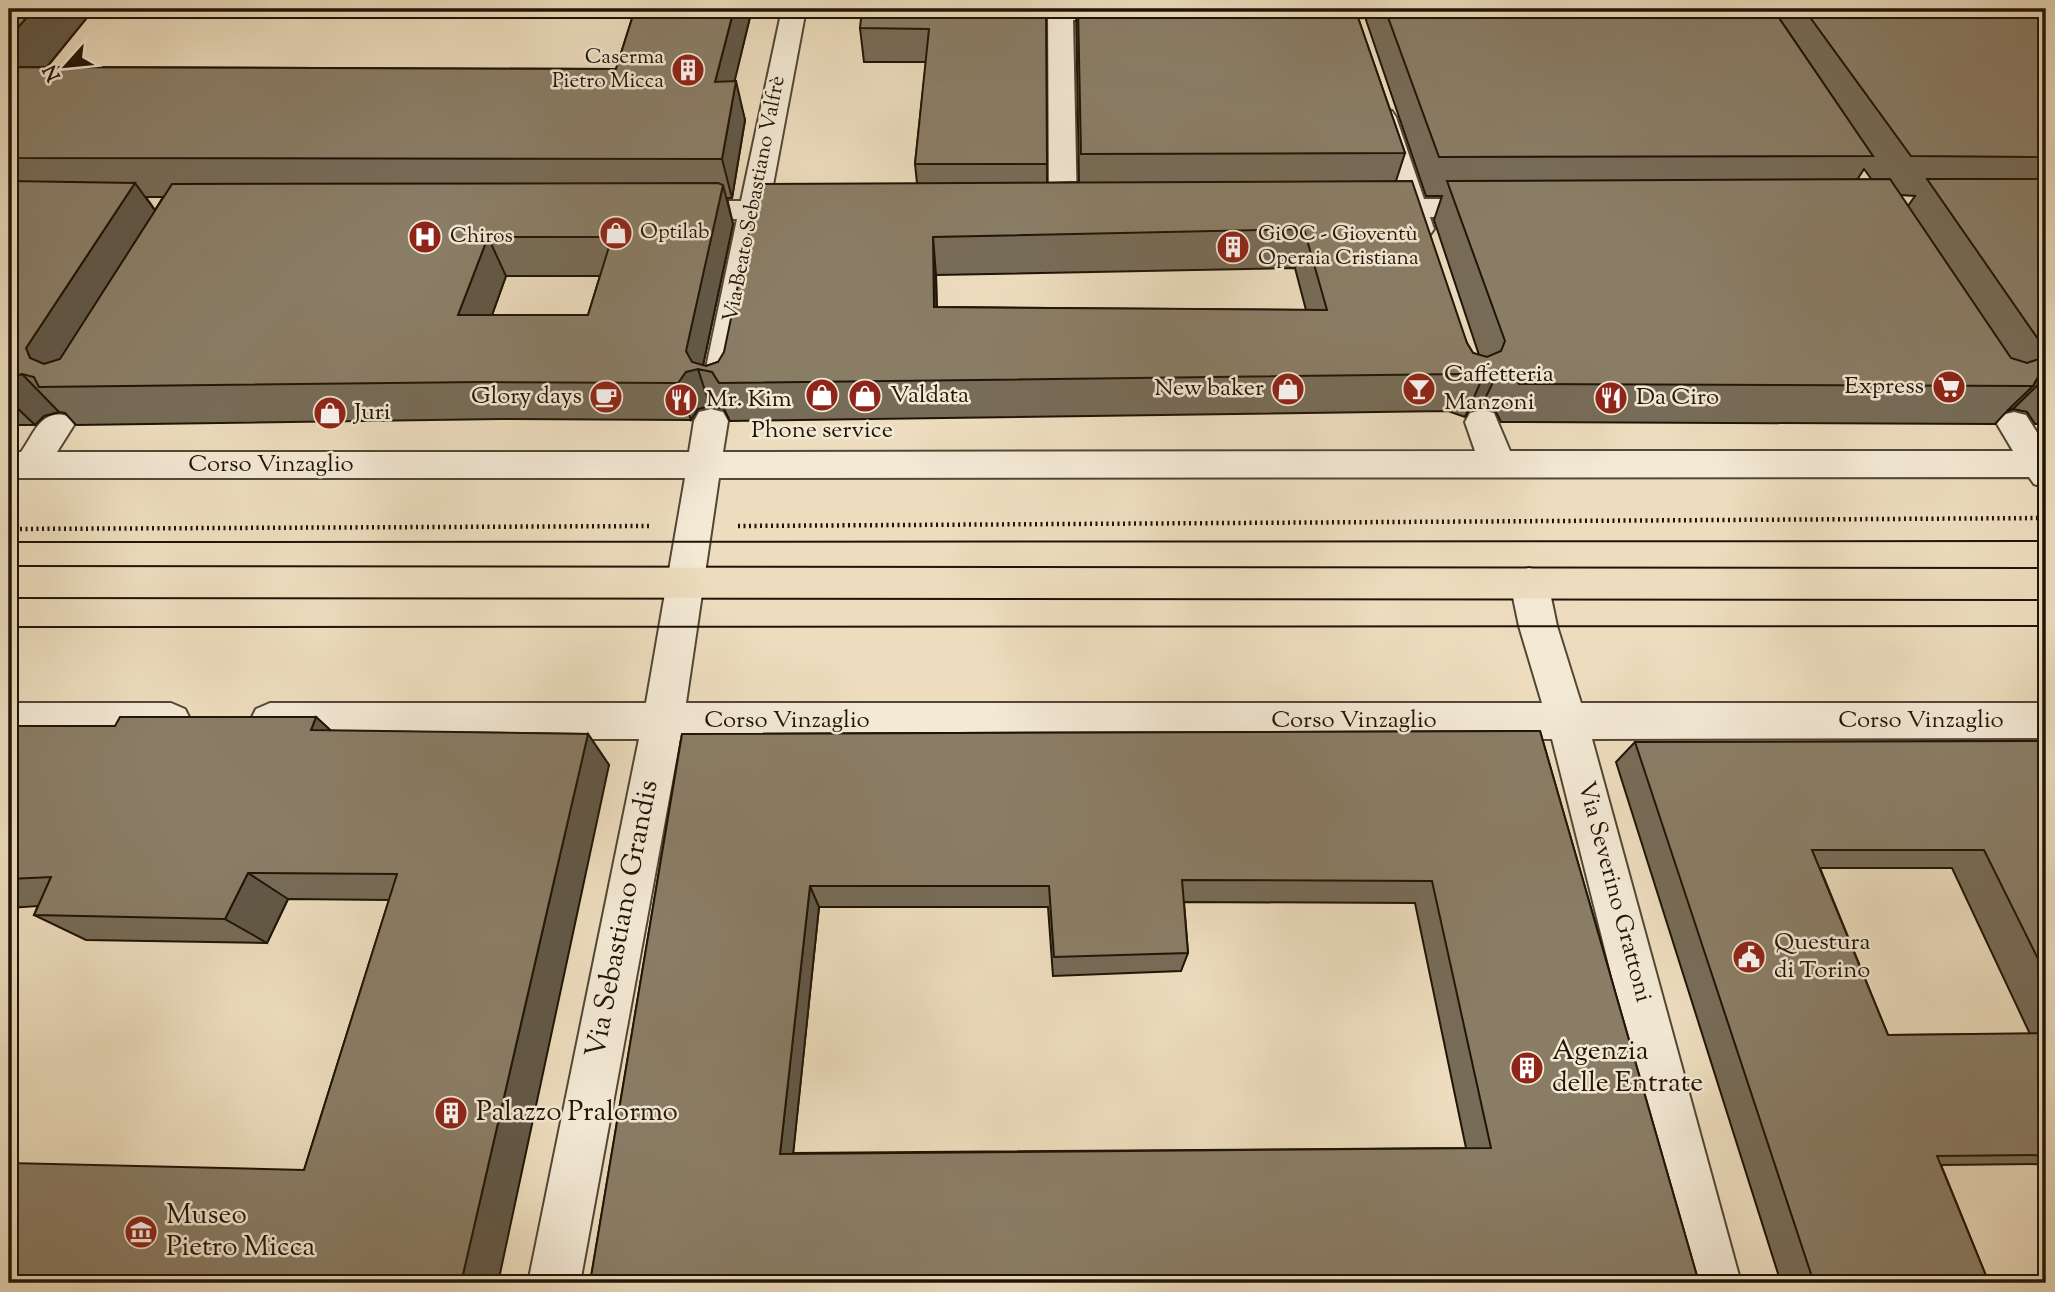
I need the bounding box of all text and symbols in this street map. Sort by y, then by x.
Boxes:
north arrow [32,32,102,102]
place label: Caserma Pietro Micca [552,43,664,97]
building icon: Caserma Pietro Micca [669,51,707,89]
text: N [38,60,69,85]
street label: Via Beato Sebastiano Valfrè [716,73,794,325]
shop icon: Optilab [597,214,635,252]
hospital icon: Chiros [406,218,444,256]
place label: Optilab [640,218,709,248]
place label: GiOC - Gioventù Operaia Cristiana [1258,220,1419,274]
place label: Chiros [450,222,513,252]
building icon: GiOC - Gioventù Operaia Cristiana [1214,228,1252,266]
place label: Caffetteria Manzoni [1444,358,1554,420]
supermarket icon: Express [1930,368,1968,406]
shop icon: New baker [1269,370,1307,408]
bar icon: Caffetteria Manzoni [1400,370,1438,408]
place label: Express [1844,370,1924,404]
place label: New baker [1154,372,1264,406]
shop icon: Phone service [803,376,841,414]
shop icon: Valdata [846,377,884,415]
cafe icon: Glory days [587,378,625,416]
place label: Valdata [890,379,969,413]
restaurant icon: Da Ciro [1592,379,1630,417]
place label: Glory days [471,380,582,414]
restaurant icon: Mr. Kim [662,381,700,419]
place label: Da Ciro [1636,381,1719,415]
place label: Mr. Kim [706,383,792,417]
shop icon: Juri [311,394,349,432]
place label: Juri [352,396,391,430]
place label: Phone service [751,414,893,448]
street label: Corso Vinzaglio [188,448,354,482]
street label: Corso Vinzaglio [704,704,870,738]
street label: Corso Vinzaglio [1271,704,1437,738]
street label: Corso Vinzaglio [1838,704,2004,738]
street label: Via Sebastiano Grandis [576,777,670,1061]
street label: Via Severino Grattoni [1568,778,1660,1006]
place label: Questura di Torino [1774,926,1871,988]
public building icon: Questura di Torino [1730,938,1768,976]
place label: Agenzia delle Entrate [1552,1032,1703,1104]
building icon: Agenzia delle Entrate [1508,1049,1546,1087]
place label: Palazzo Pralormo [476,1093,678,1133]
building icon: Palazzo Pralormo [432,1094,470,1132]
place label: Museo Pietro Micca [166,1196,315,1268]
museum icon: Museo Pietro Micca [122,1213,160,1251]

